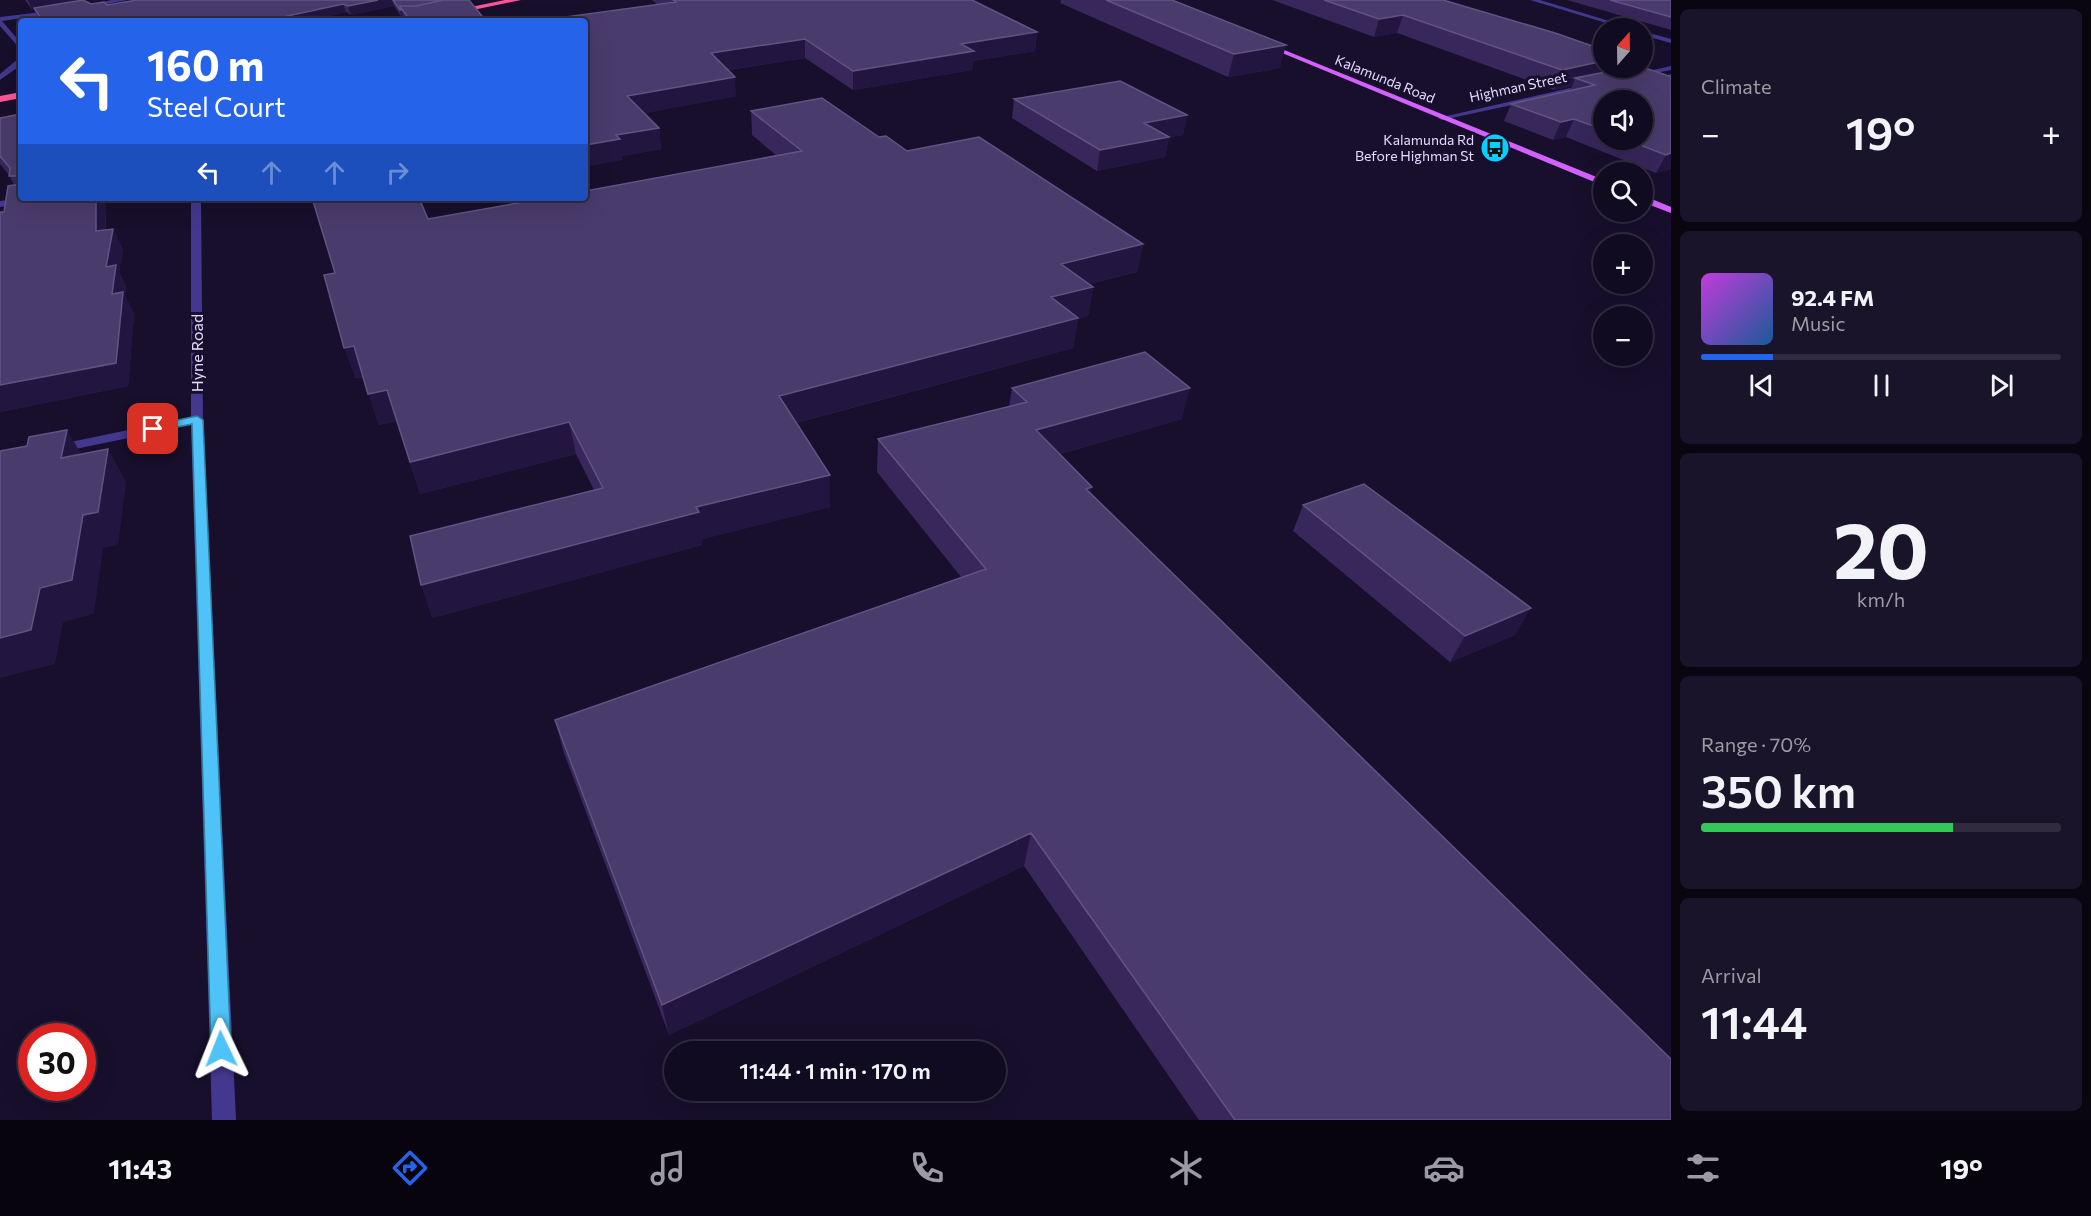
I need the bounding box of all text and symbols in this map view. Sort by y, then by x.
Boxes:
north arrow [1593,18,1653,78]
map controls [1593,18,1653,366]
text: 160 m [147,38,265,90]
icon: left [48,42,126,120]
street label: Kalamunda Road [1333,51,1438,106]
street label: Highman Street [1467,68,1569,105]
text: Climate [1701,74,1771,98]
text: Steel Court [147,90,286,123]
button: sound [1593,90,1653,150]
text: 19° [1846,104,1915,159]
text: − [1701,112,1720,153]
text: + [2042,112,2061,153]
place label: Kalamunda Rd Before Highman St [1355,131,1474,164]
bus stop icon: Kalamunda Rd Before Highman St [1479,132,1511,164]
icon: left [192,156,225,189]
icon: ahead [255,156,288,189]
icon: ahead [318,156,351,189]
icon: right [381,156,414,189]
button: search [1593,162,1653,222]
button: + [1593,234,1653,294]
text: 92.4 FM [1791,284,1874,311]
button: − [1593,306,1653,366]
text: Music [1791,311,1845,335]
street label: Hyne Road [187,314,206,392]
icon: previous [1745,369,1778,402]
icon: pause [1865,369,1898,402]
icon: next [1985,369,2018,402]
pin [127,403,178,454]
icon: arrive [136,412,169,445]
text: 20 [1833,500,1929,595]
text: km/h [1857,587,1905,611]
text: Range · 70% [1701,732,1811,756]
text: 350 km [1701,762,1856,817]
text: Arrival [1701,963,1762,987]
text: 11:44 [1701,993,1807,1048]
position arrow [189,1017,253,1081]
speed limit sign: 30 [18,1023,96,1101]
text: 11:44 · 1 min · 170 m [739,1057,931,1084]
icon: directions [389,1147,431,1189]
icon: music [647,1147,689,1189]
icon: phone [906,1147,948,1189]
icon: climate [1165,1147,1207,1189]
icon: car [1423,1147,1465,1189]
icon: filters [1682,1147,1724,1189]
text: 11:43 [108,1152,172,1185]
text: 19° [1940,1152,1983,1185]

